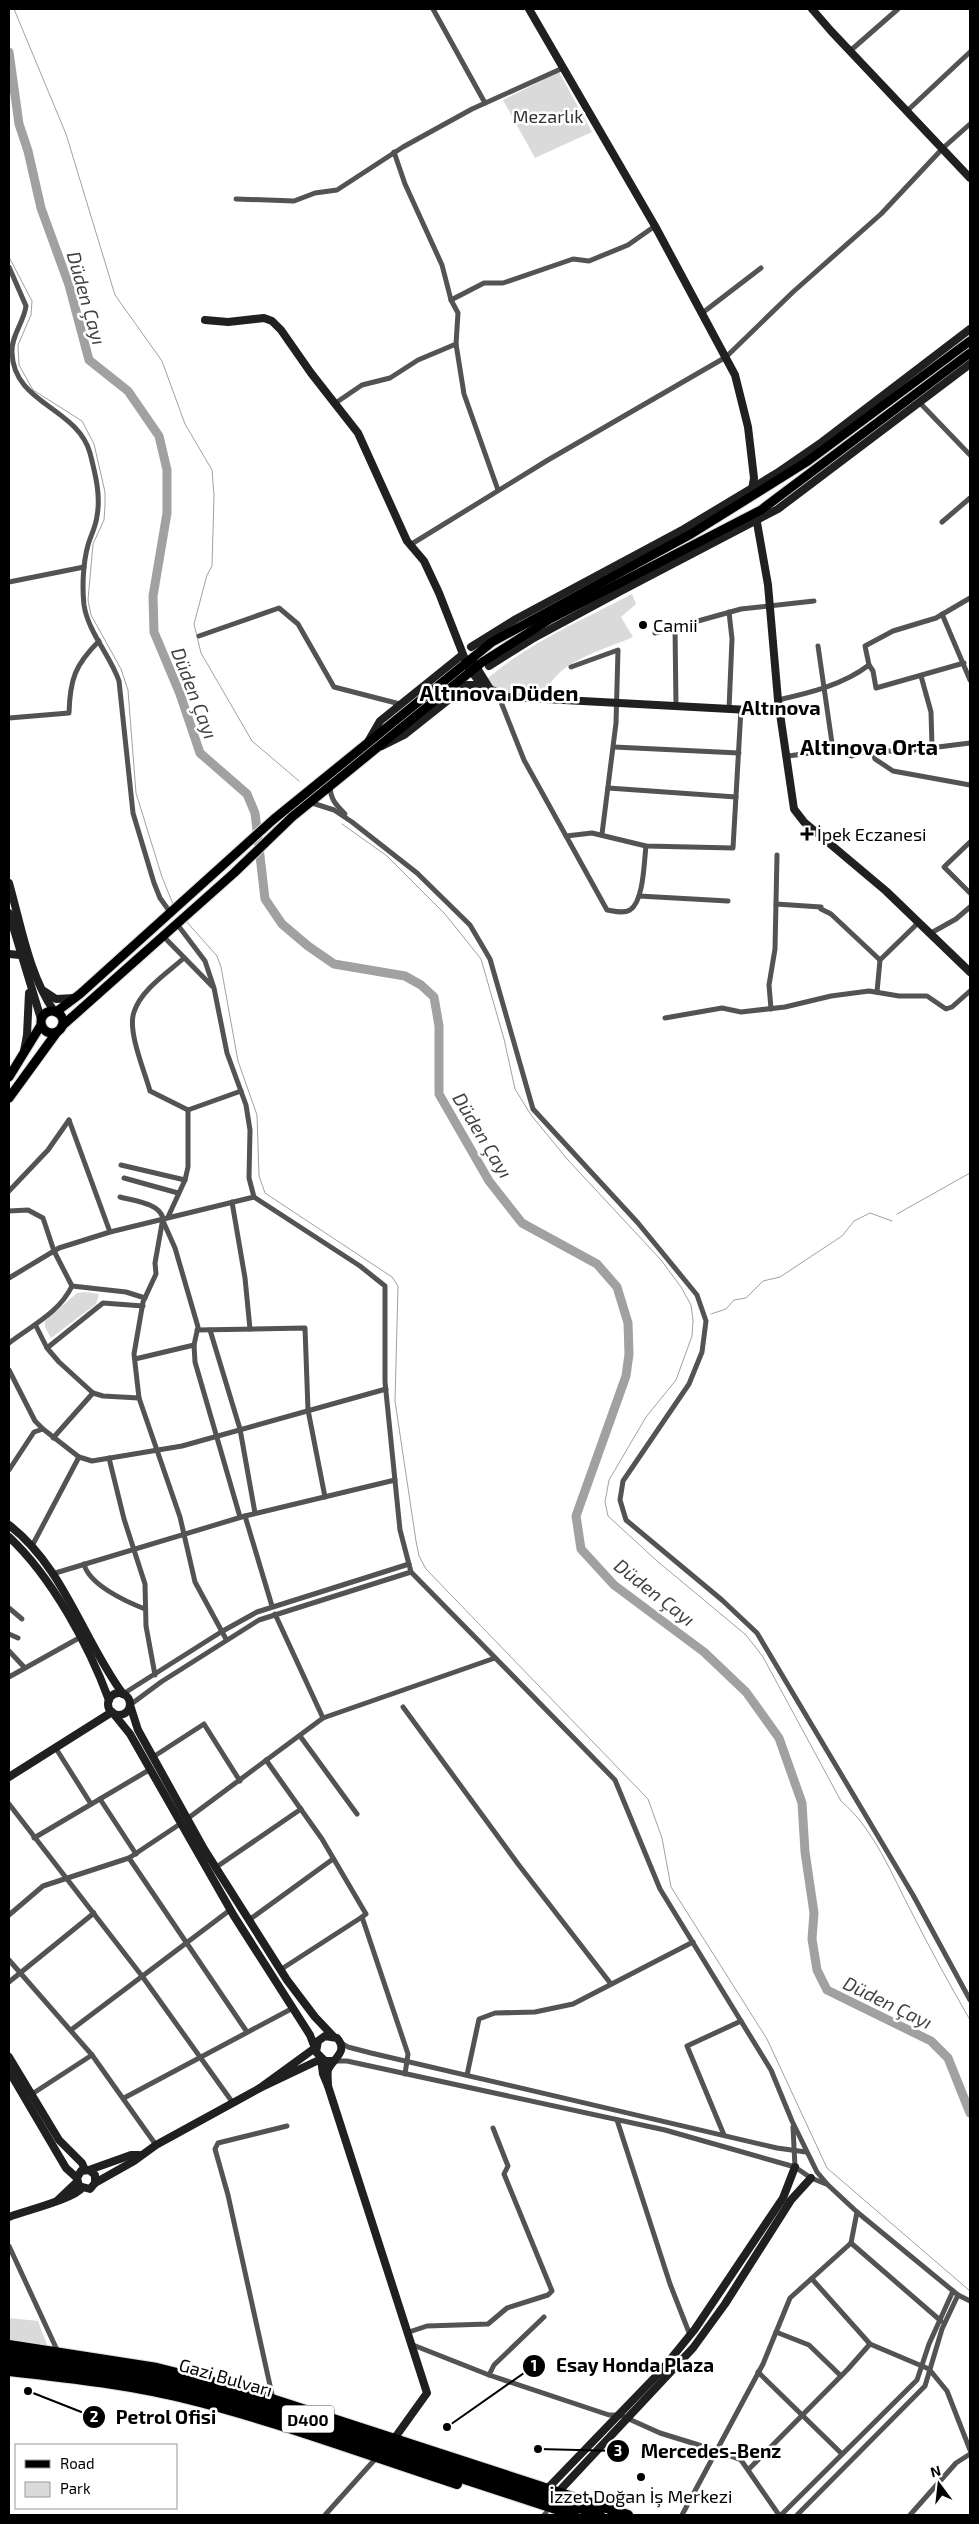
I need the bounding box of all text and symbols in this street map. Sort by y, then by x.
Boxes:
park label: Mezarlık [513,105,583,127]
water label: Düden Çayı [62,249,111,348]
place label: Camii [653,614,698,636]
marker: Camii [637,619,649,631]
water label: Düden Çayı [166,644,223,742]
district label: Altınova Düden [420,679,578,705]
district label: Altınova [741,695,821,719]
district label: Altınova Orta [800,733,938,759]
place label: İpek Eczanesi [817,823,927,845]
marker: İpek Eczanesi [801,828,813,840]
water label: Düden Çayı [448,1088,518,1183]
water label: Düden Çayı [609,1553,700,1631]
water label: Düden Çayı [839,1971,936,2034]
callout: Esay Honda Plaza [521,2349,724,2383]
street label: Gazi Bulvarı [177,2353,275,2401]
text: Esay Honda Plaza [556,2353,714,2377]
text: 1 [531,2356,537,2374]
callout: Petrol Ofisi [81,2400,227,2434]
text: Petrol Ofisi [116,2405,216,2428]
road number: D400 [282,2406,334,2432]
text: 2 [90,2407,99,2425]
callout: Mercedes-Benz [606,2434,792,2468]
text: Mercedes-Benz [641,2439,781,2462]
text: 3 [614,2441,622,2459]
legend [15,2444,178,2509]
text: Road [60,2454,95,2472]
north arrow [914,2459,964,2509]
text: N [928,2461,943,2480]
marker: İzzet Doğan İş Merkezi [635,2471,647,2483]
text: Park [60,2479,91,2497]
place label: İzzet Doğan İş Merkezi [550,2485,732,2508]

